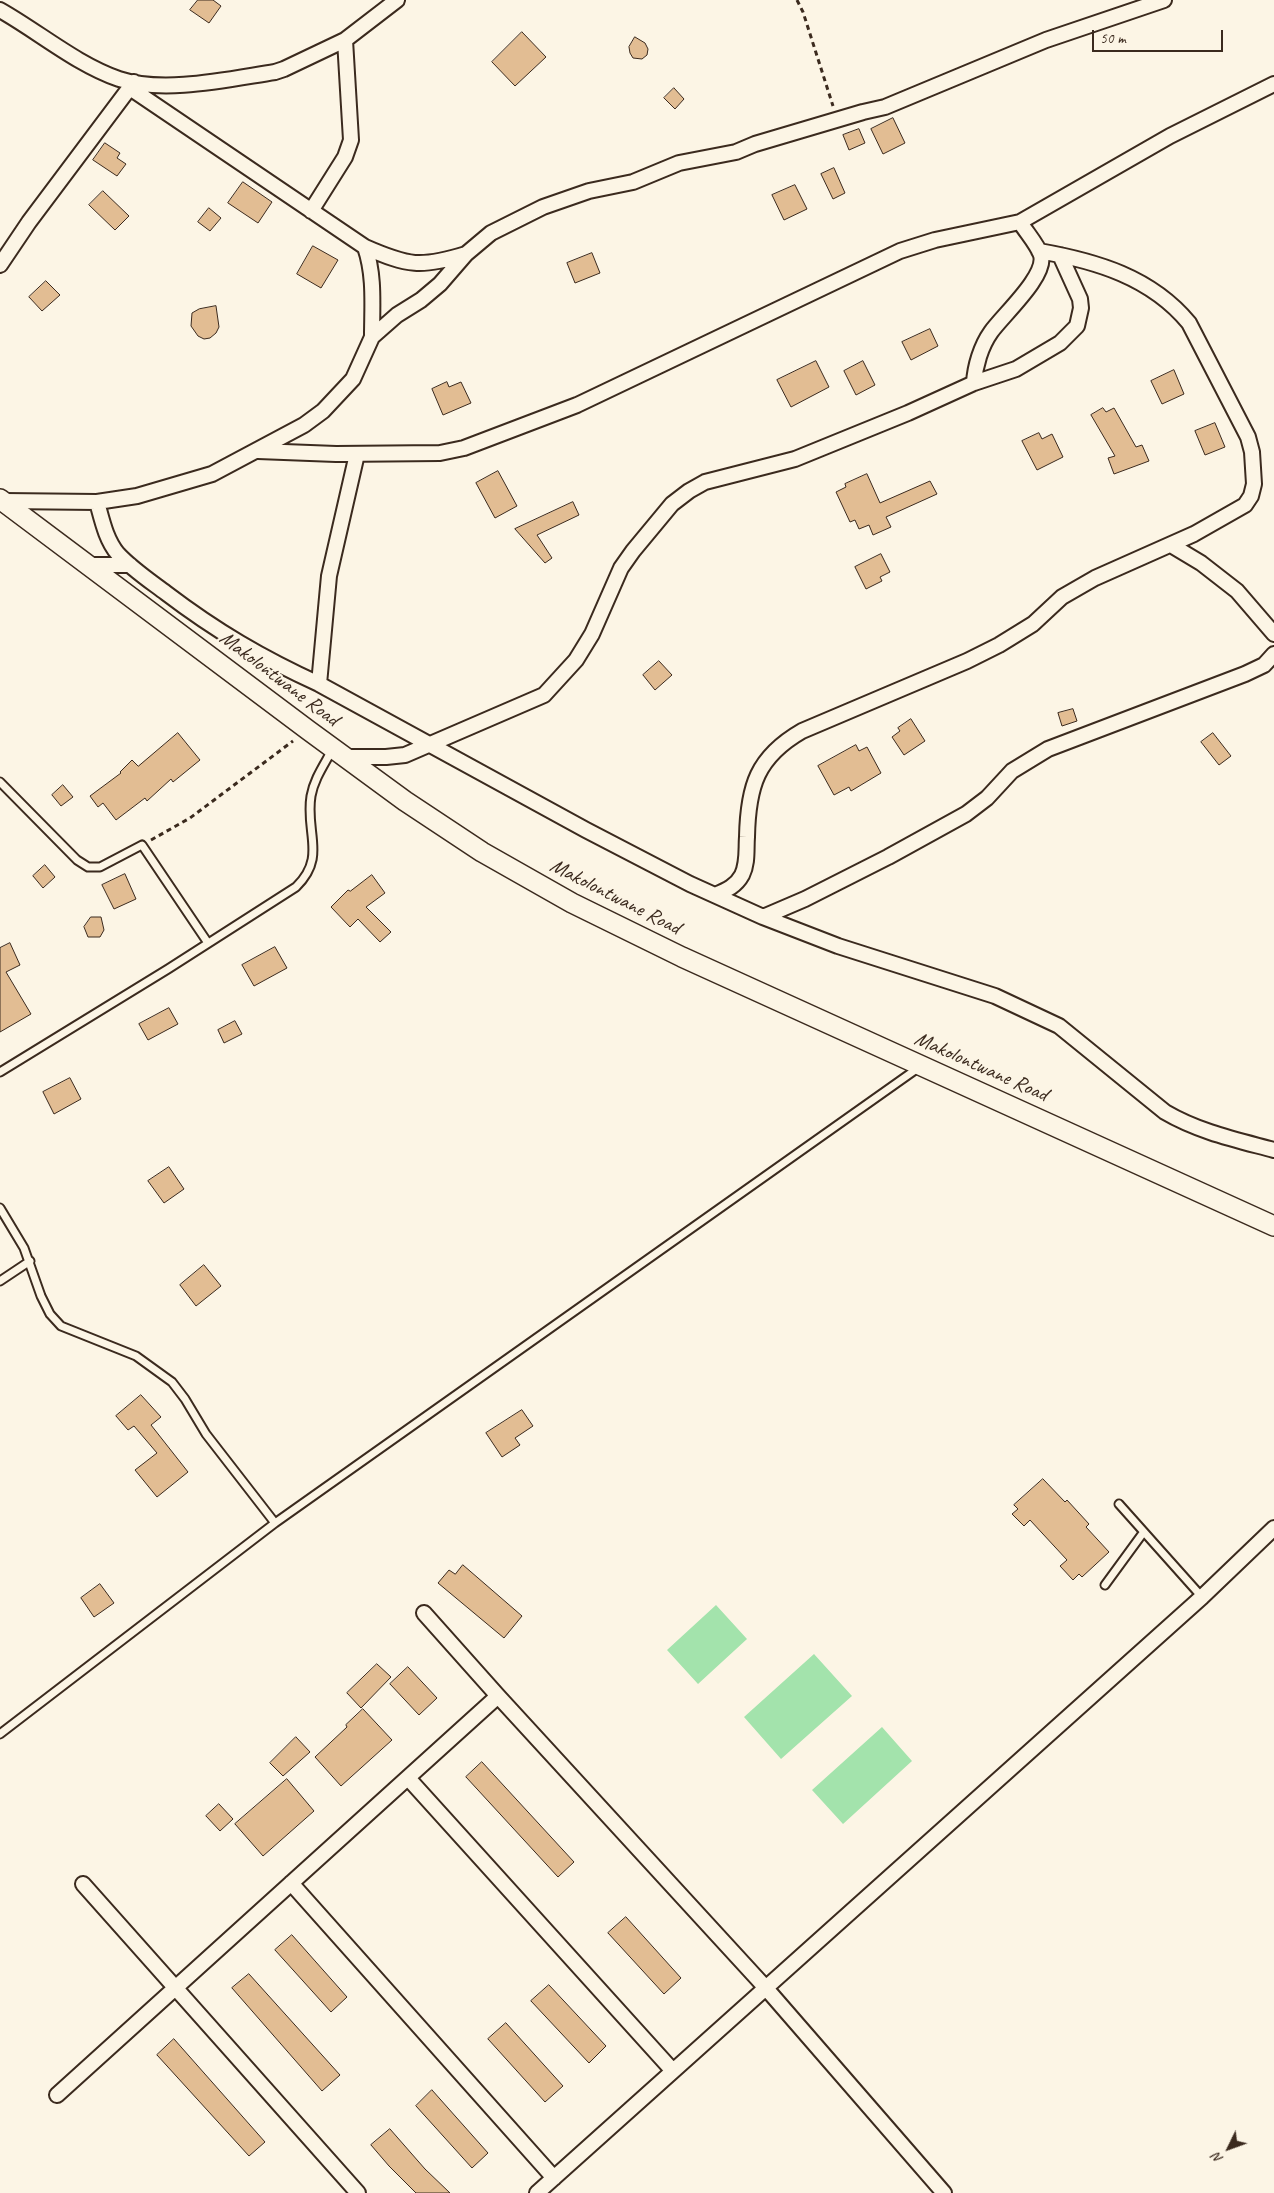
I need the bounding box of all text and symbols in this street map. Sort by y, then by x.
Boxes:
scale bar [1094,20,1225,52]
text: 50 m [1100,29,1126,48]
street label: Makolontwane Road [214,626,344,732]
street label: Makolontwane Road [545,853,685,941]
street label: Makolontwane Road [910,1026,1052,1108]
north arrow [1204,2123,1254,2173]
text: N [1208,2149,1227,2167]

